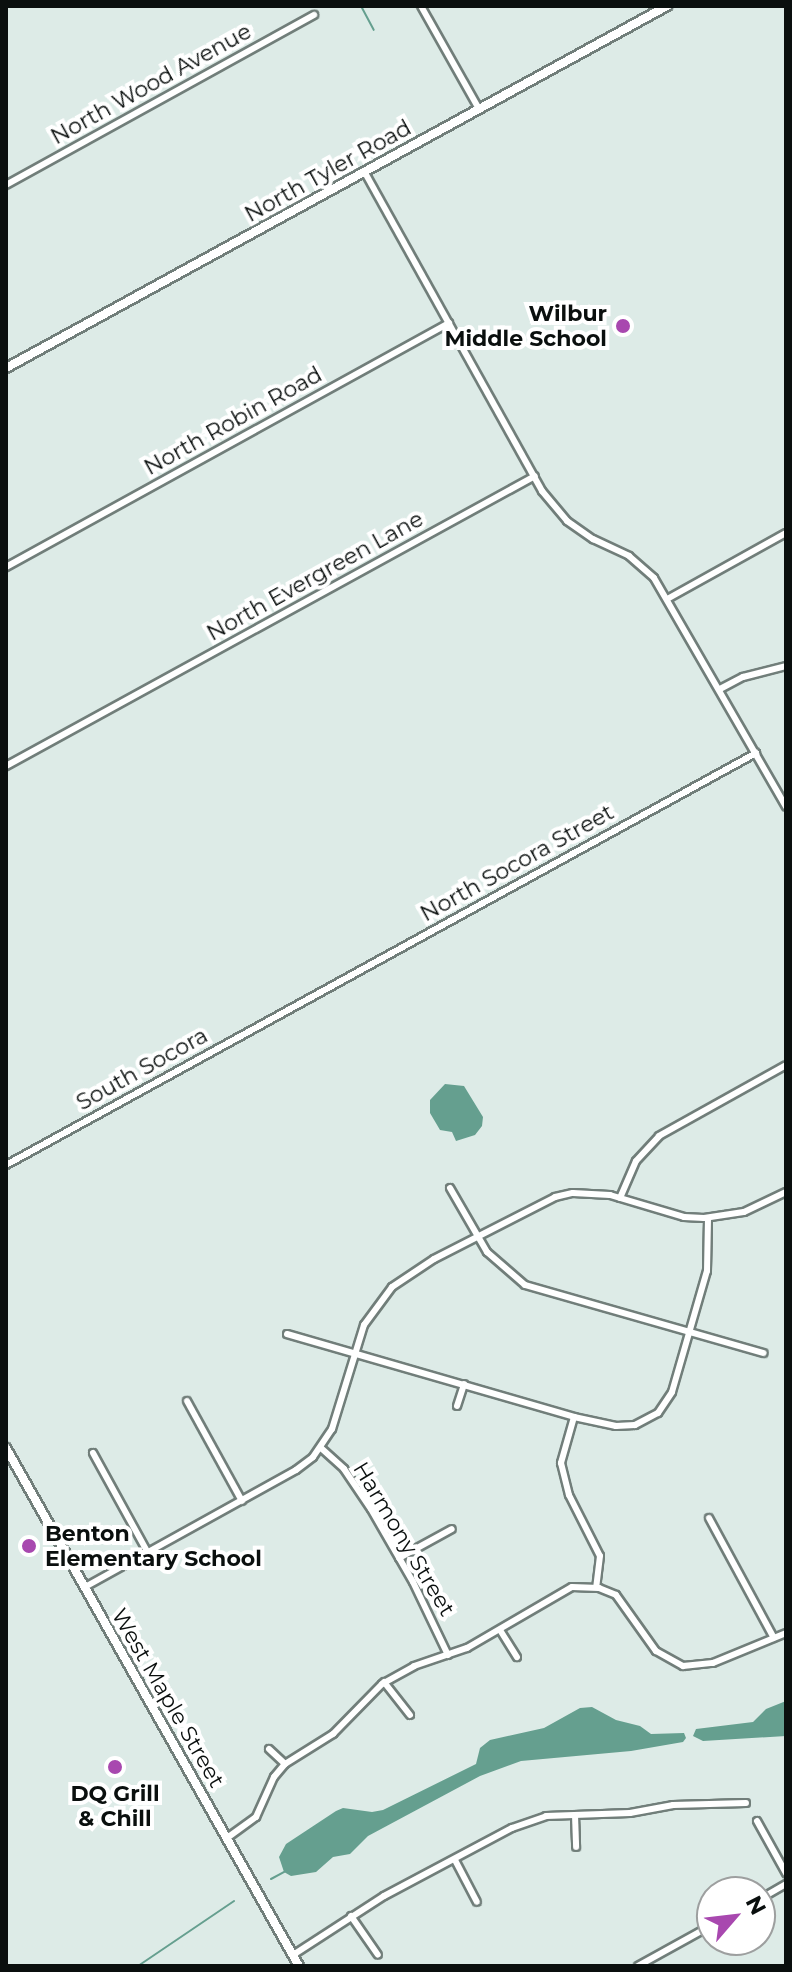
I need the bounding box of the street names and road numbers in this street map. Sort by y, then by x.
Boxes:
street label: North Wood Avenue [46,18,256,150]
street label: North Tyler Road [240,114,416,228]
street label: North Robin Road [140,361,326,481]
street label: North Evergreen Lane [202,505,428,647]
street label: North Socora Street [416,799,618,927]
street label: South Socora [72,1022,212,1116]
street label: Harmony Street [348,1457,460,1621]
street label: West Maple Street [106,1604,230,1792]

